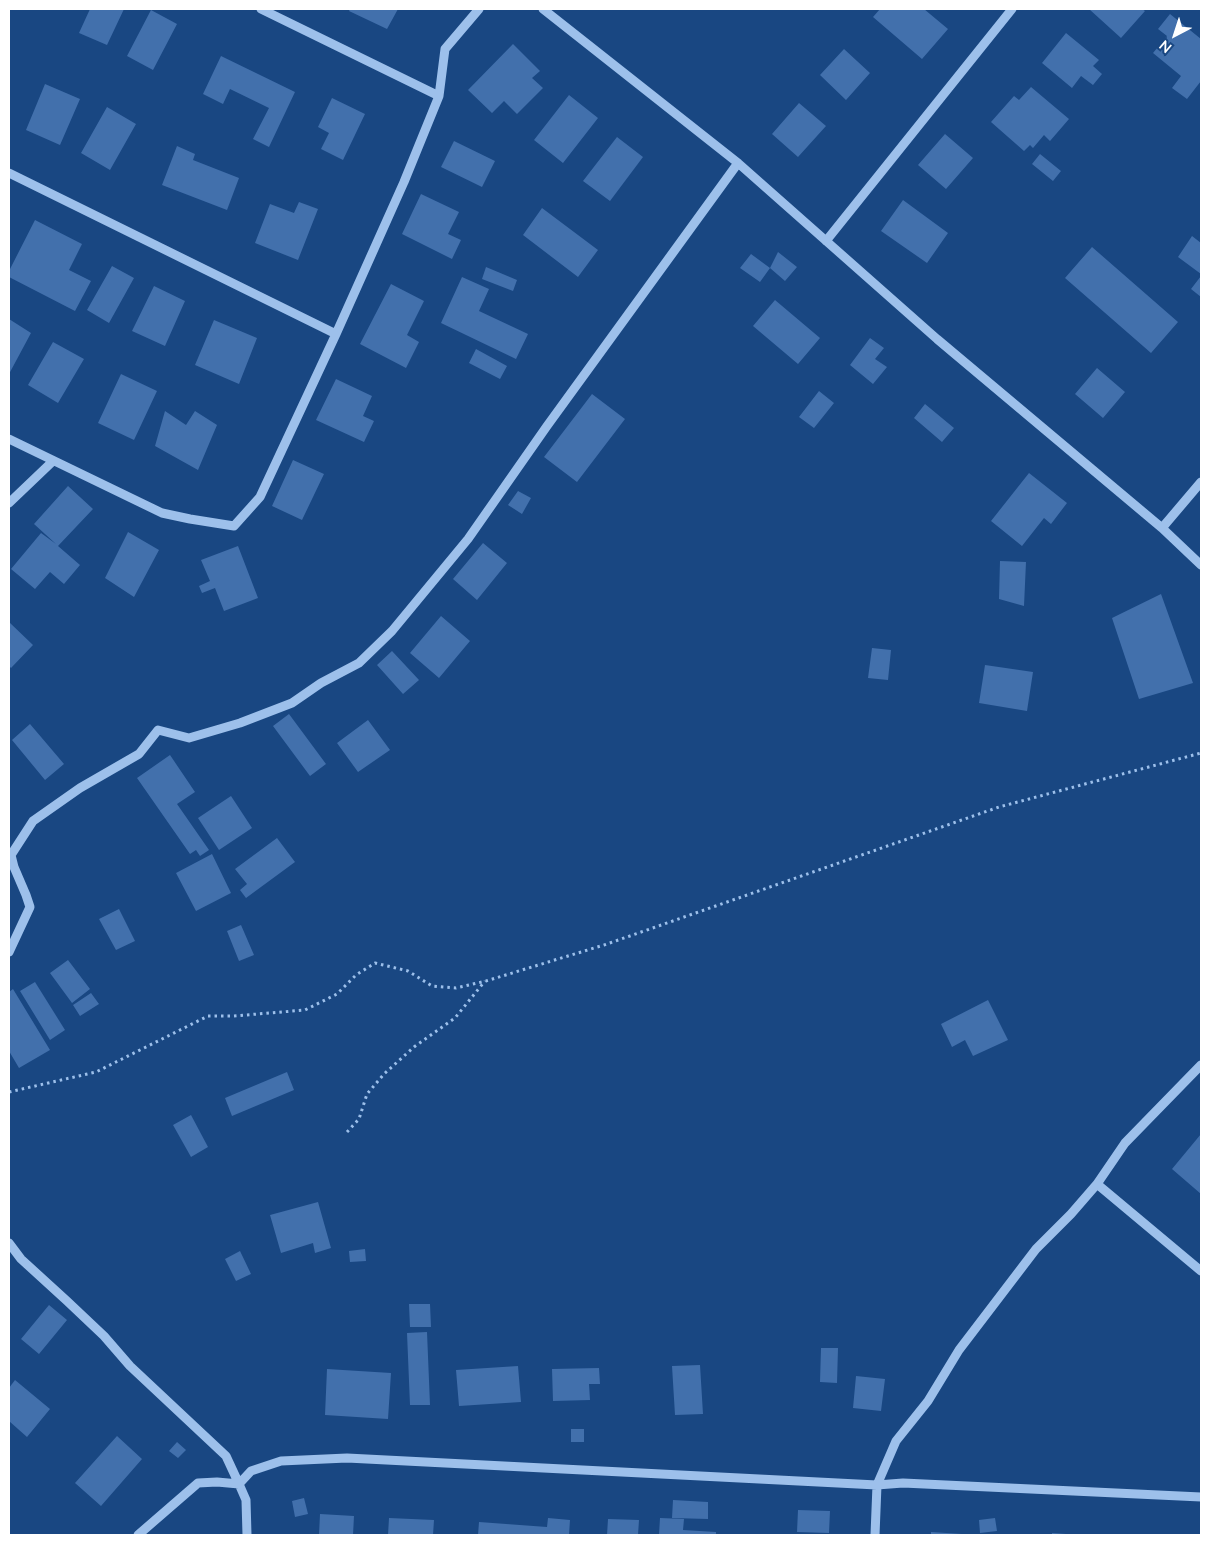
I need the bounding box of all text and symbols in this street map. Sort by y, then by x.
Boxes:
north arrow [1150,10,1200,60]
text: N [1155,37,1175,57]

